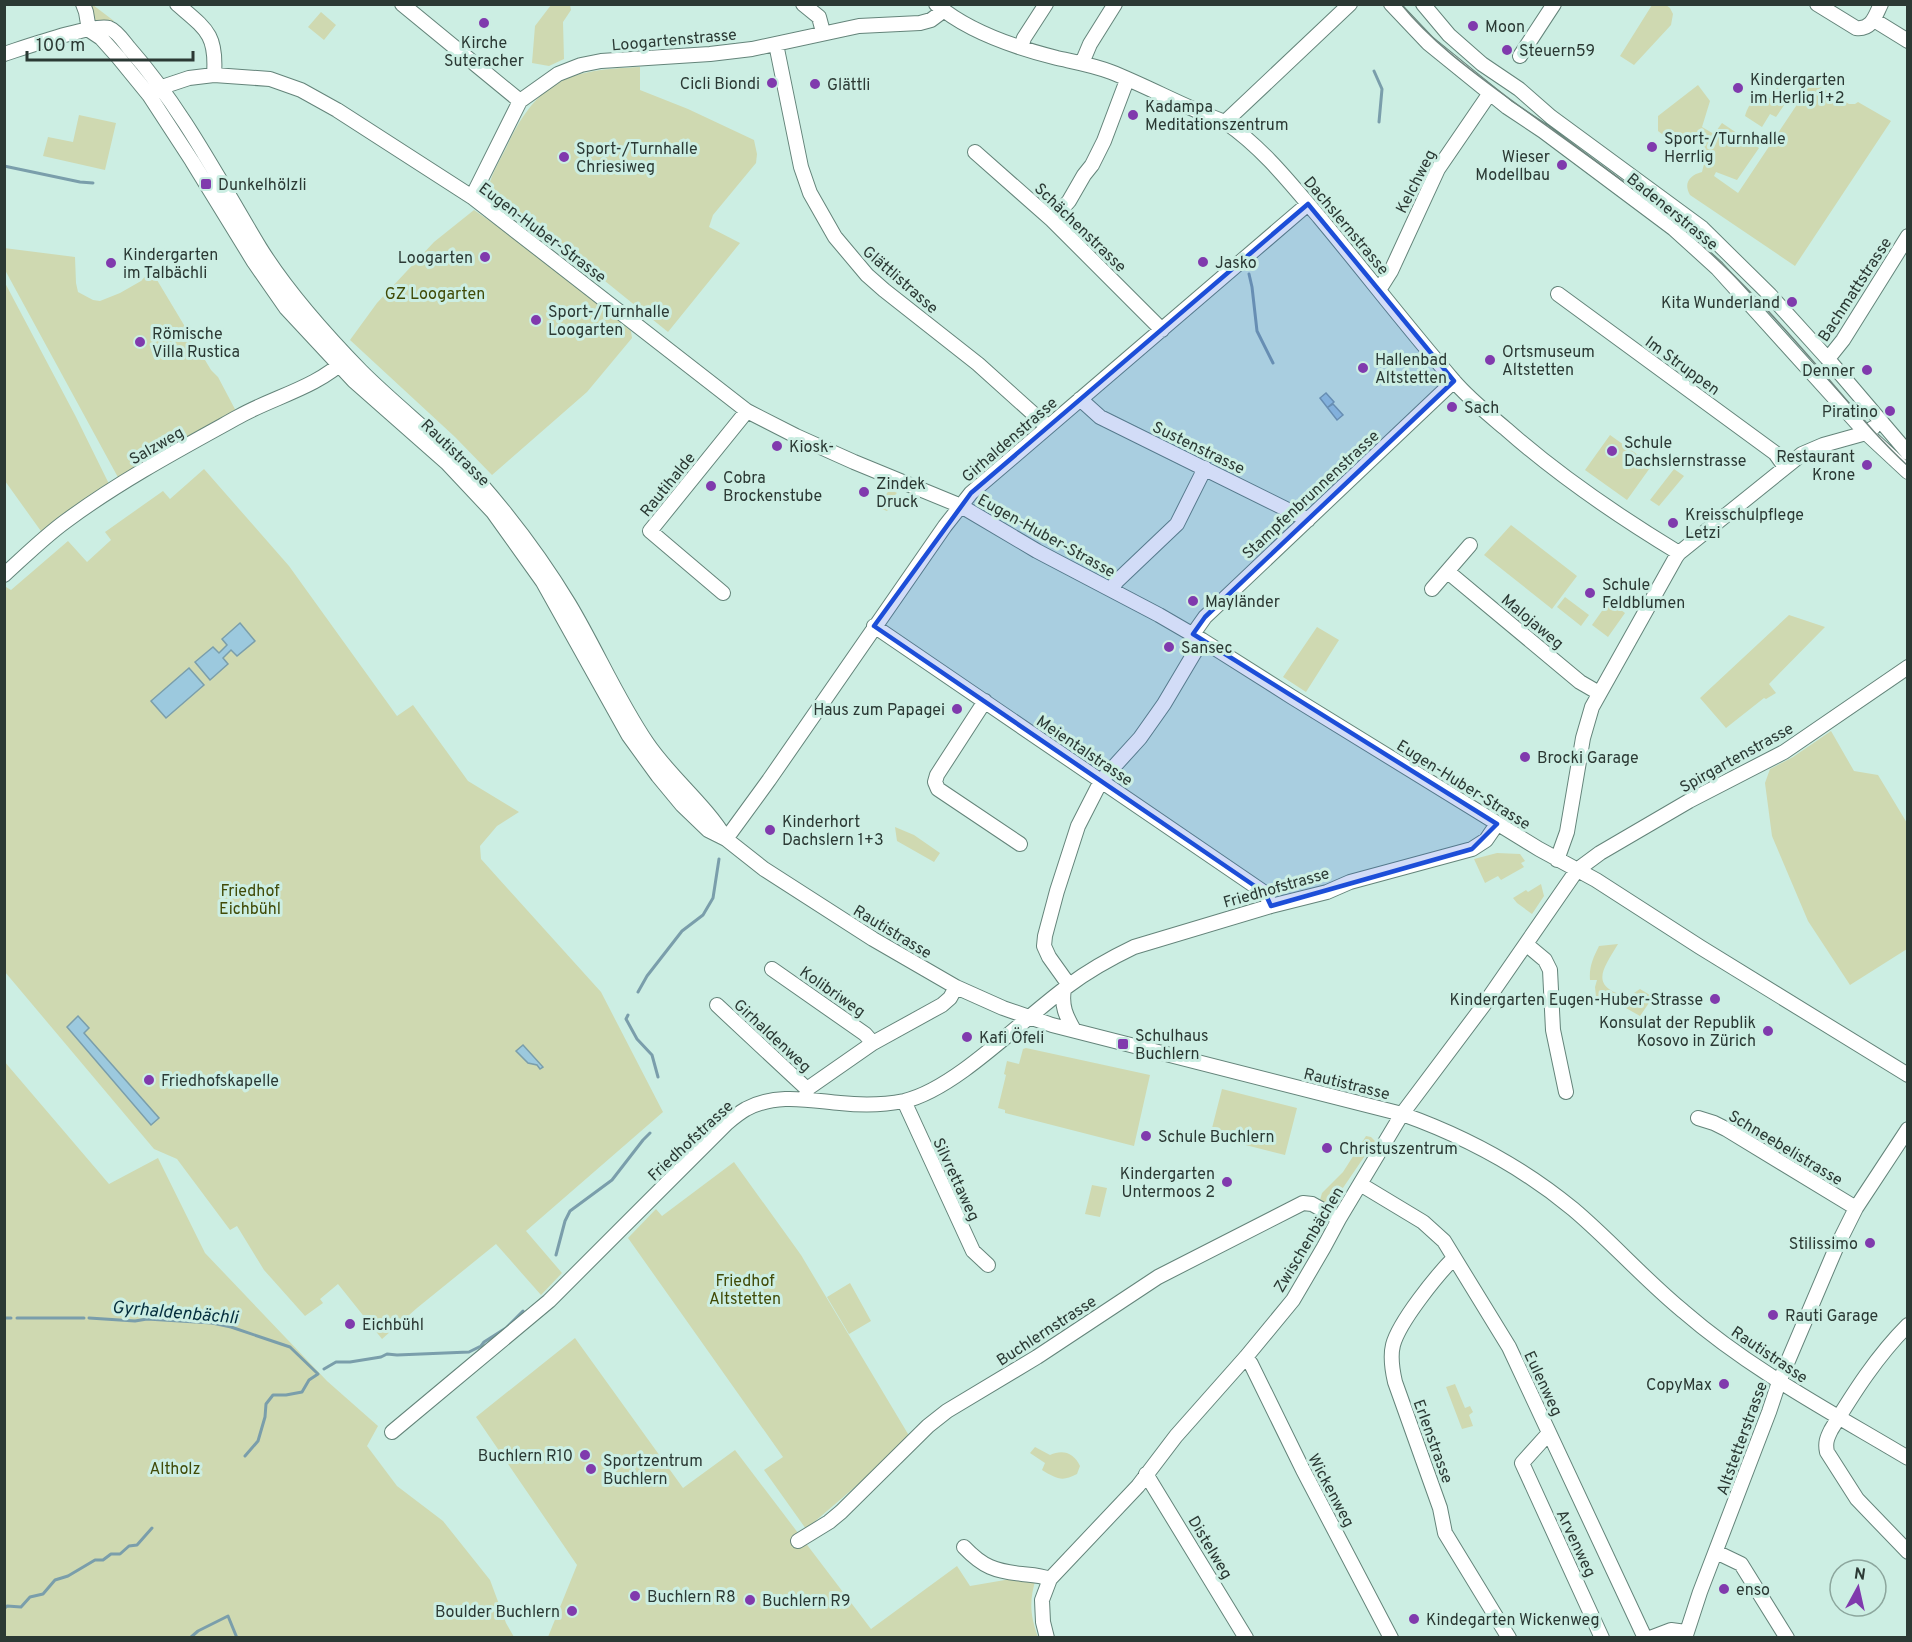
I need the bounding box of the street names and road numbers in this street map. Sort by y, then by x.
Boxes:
street label: Loogartenstrasse [611,26,738,56]
street label: Kelchweg [1392,147,1441,217]
street label: Badenerstrasse [1622,170,1721,255]
street label: Dachslernstrasse [1298,173,1392,280]
street label: Eugen-Huber-Strasse [474,179,609,288]
street label: Schächenstrasse [1029,179,1130,277]
street label: Bachmattstrasse [1814,234,1897,346]
street label: Glättlistrasse [858,242,942,319]
street label: Im Struppen [1640,333,1723,401]
street label: Girhaldenstrasse [958,394,1062,487]
street label: Rautistrasse [416,416,493,491]
street label: Sustenstrasse [1149,418,1248,480]
street label: Salzweg [126,423,188,470]
street label: Stampfenbrunnenstrasse [1239,427,1384,564]
street label: Rautihalde [637,449,701,521]
street label: Eugen-Huber-Strasse [974,491,1118,583]
street label: Malojaweg [1496,591,1567,654]
street label: Meientalstrasse [1032,712,1136,791]
street label: Spirgartenstrasse [1677,719,1797,798]
street label: Eugen-Huber-Strasse [1392,736,1534,835]
street label: Friedhofstrasse [1221,864,1332,914]
street label: Rautistrasse [849,901,935,964]
street label: Kolibriweg [795,963,869,1023]
street label: Girhaldenweg [729,995,815,1077]
street label: Rautistrasse [1301,1065,1392,1105]
street label: Friedhofstrasse [645,1097,738,1186]
street label: Schneebelistrasse [1724,1107,1846,1191]
street label: Silvrettaweg [927,1135,983,1225]
street label: Zwischenbächen [1270,1184,1349,1297]
street label: Buchlernstrasse [993,1292,1101,1371]
street label: Rautistrasse [1727,1323,1811,1389]
street label: Eulenweg [1518,1348,1566,1420]
street label: Altstetterstrasse [1713,1379,1773,1498]
street label: Erlenstrasse [1408,1397,1457,1487]
street label: Wickenweg [1303,1451,1358,1531]
street label: Arvenweg [1551,1507,1599,1581]
street label: Distelweg [1183,1513,1236,1583]

